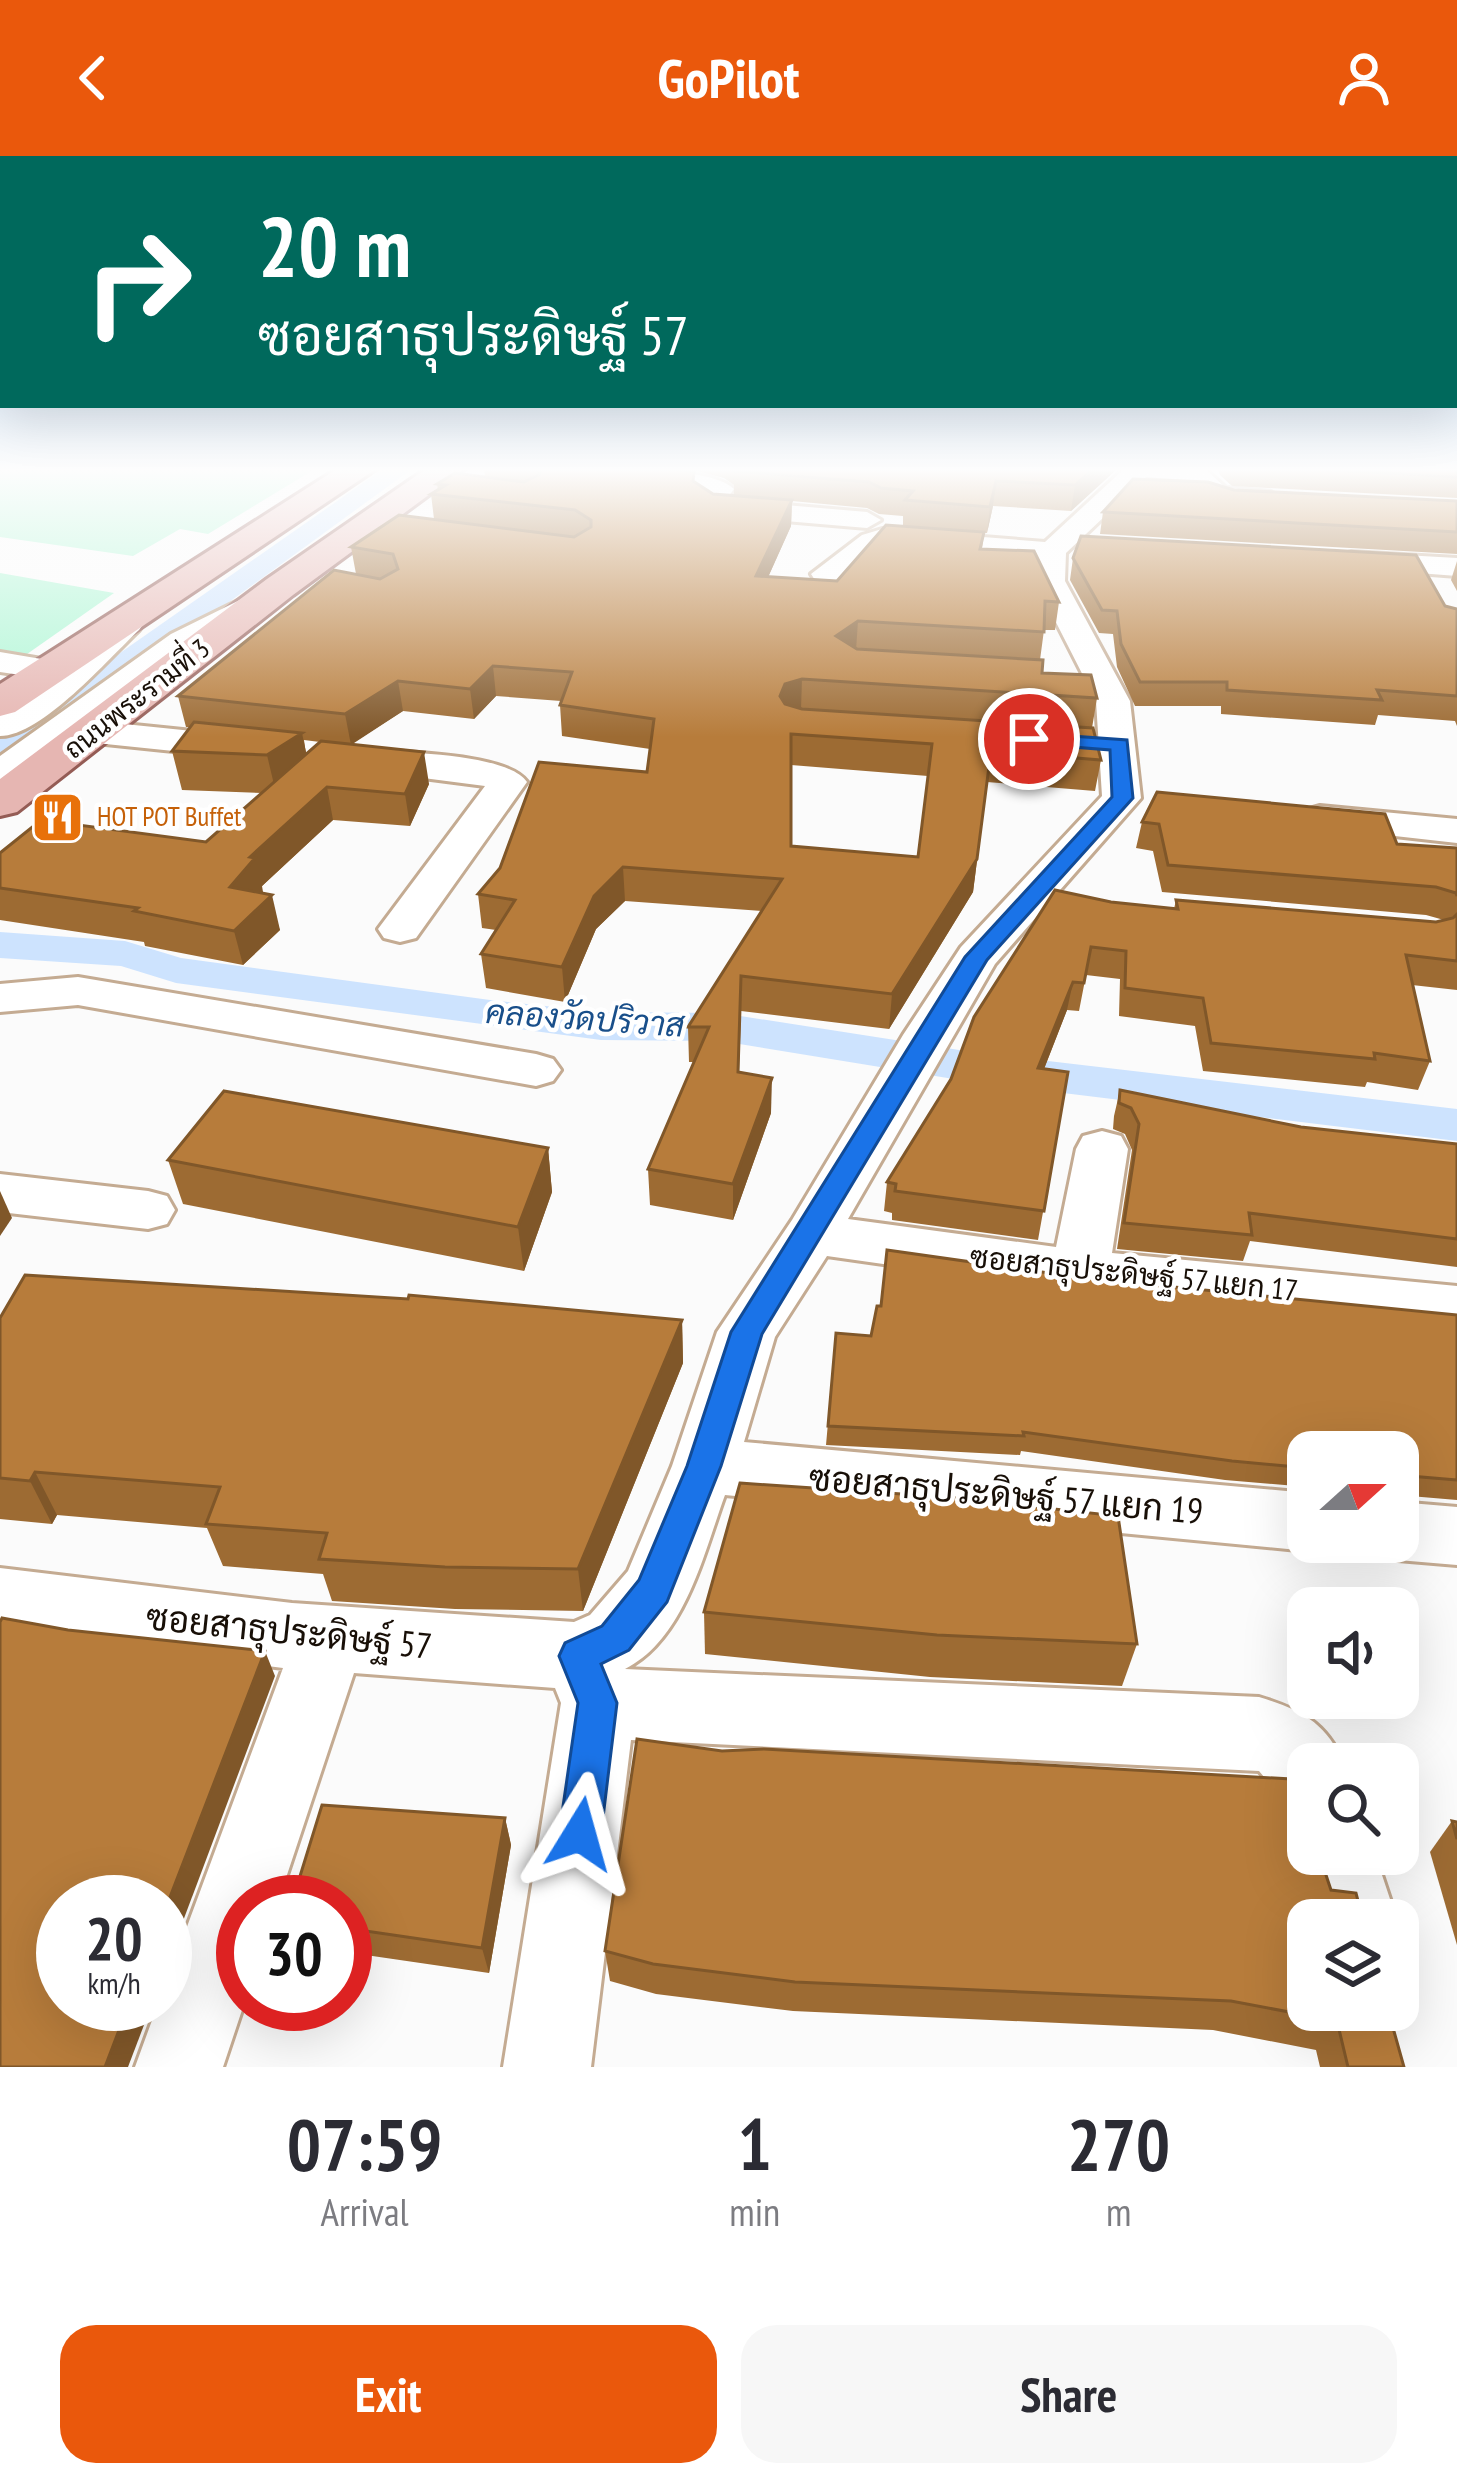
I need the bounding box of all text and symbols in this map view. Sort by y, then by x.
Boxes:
text: GoPilot [658,43,799,113]
icon: back [60,45,126,111]
icon: person [1331,45,1397,111]
text: 20 m [258,191,411,300]
icon: right [60,204,216,360]
text: ซอยสาธุประดิษฐ์ 57 [258,300,689,370]
street label: ถนนพระรามที่ 3 [53,625,216,766]
pin [978,688,1080,790]
icon: arrive [996,706,1062,772]
restaurant icon: HOT POT Buffet [30,789,86,845]
place label: HOT POT Buffet [97,799,242,833]
water label: คลองวัดปริวาส [484,989,687,1046]
street label: ซอยสาธุประดิษฐ์ 57 แยก 17 [968,1236,1300,1312]
north arrow [1287,1431,1419,1563]
map controls [1287,1431,1419,2031]
street label: ซอยสาธุประดิษฐ์ 57 แยก 19 [807,1453,1205,1536]
button: sound [1287,1587,1419,1719]
street label: ซอยสาธุประดิษฐ์ 57 [144,1592,434,1671]
button: search [1287,1743,1419,1875]
position arrow [517,1771,643,1897]
speed limit sign: 30 [216,1875,372,2031]
text: 20 [85,1899,143,1977]
button: layers [1287,1899,1419,2031]
text: km/h [87,1963,141,2002]
text: 07:59 [287,2097,443,2190]
text: 1 [738,2097,772,2190]
text: 270 [1067,2097,1170,2190]
text: Arrival [321,2186,409,2237]
text: min [729,2186,780,2237]
text: m [1106,2186,1131,2237]
button: Exit [60,2325,717,2463]
button: Share [741,2325,1397,2463]

